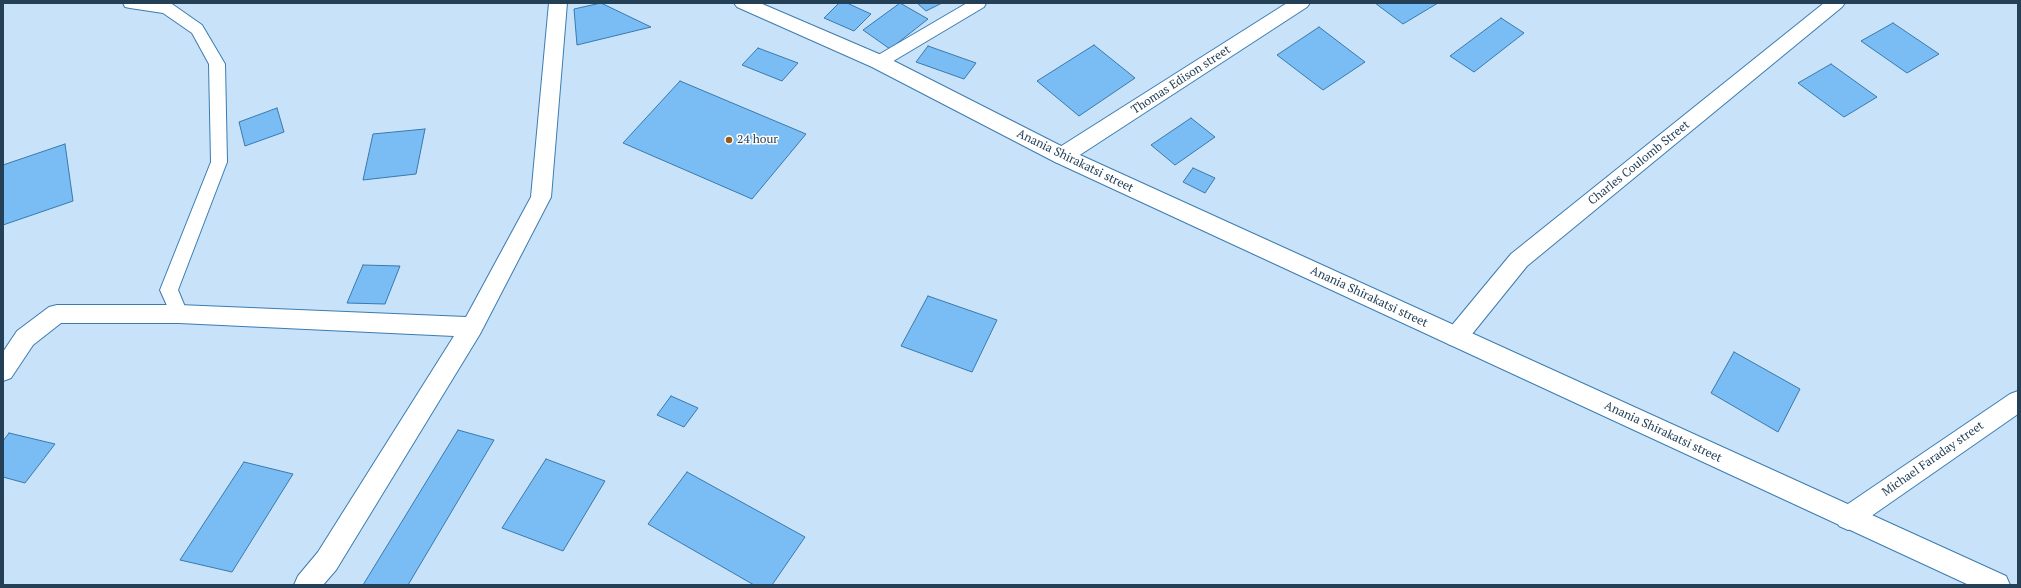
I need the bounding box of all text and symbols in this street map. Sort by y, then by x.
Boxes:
street label: Thomas Edison street [1129,42,1233,118]
street label: Charles Coulomb Street [1585,118,1693,208]
street label: Anania Shirakatsi street [1014,126,1136,196]
place label: 24 hour [737,133,778,147]
marker: 24 hour [724,135,734,145]
street label: Anania Shirakatsi street [1308,263,1430,331]
street label: Anania Shirakatsi street [1602,398,1724,466]
street label: Michael Faraday street [1879,418,1987,500]

